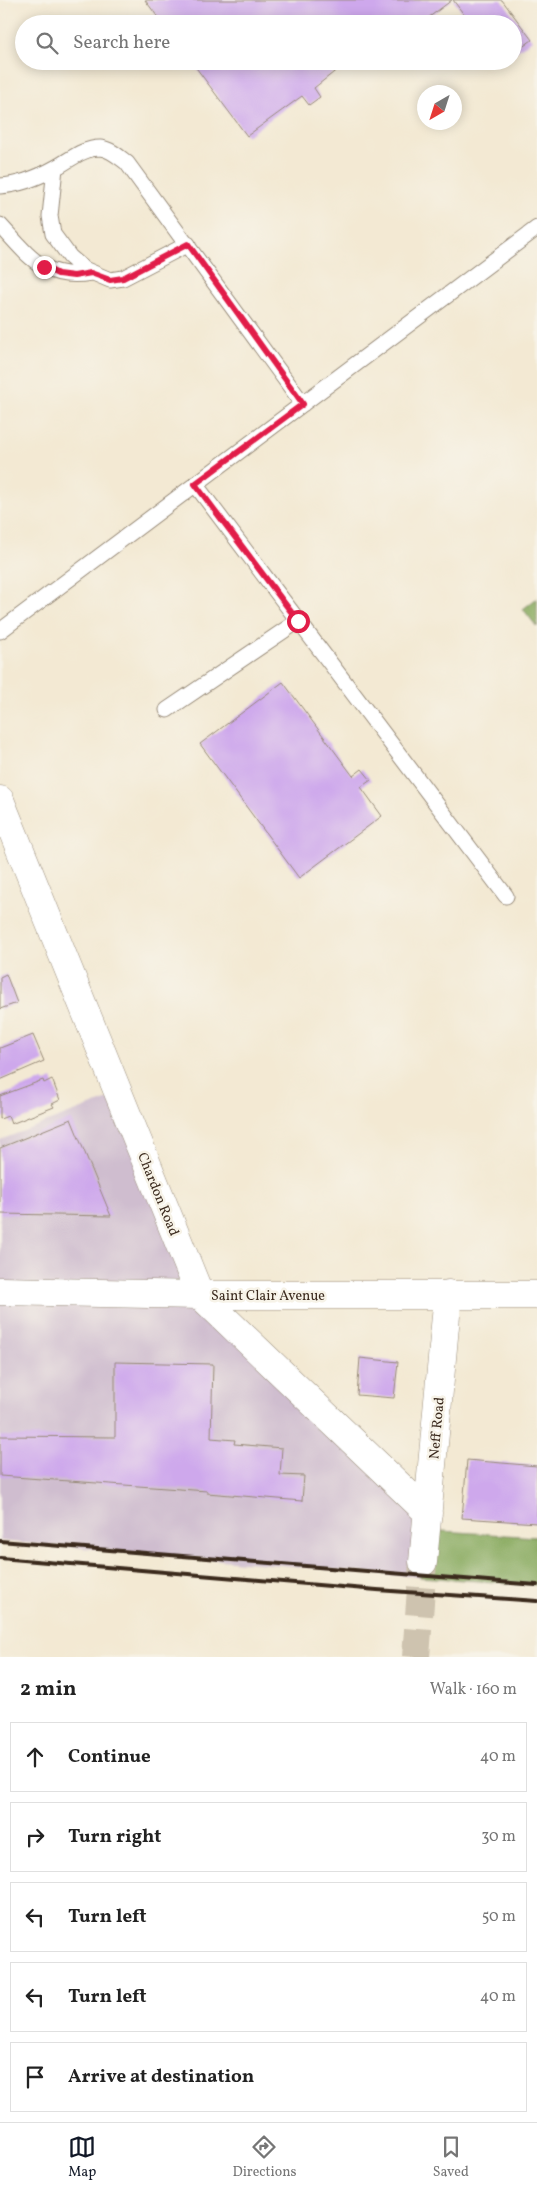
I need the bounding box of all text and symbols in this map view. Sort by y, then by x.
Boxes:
search box [15,15,522,70]
icon: search [33,29,61,57]
text: Search here [73,30,170,56]
north arrow [417,85,462,130]
route end [33,256,56,279]
route start [287,610,310,633]
street label: Chardon Road [132,1150,183,1239]
street label: Saint Clair Avenue [211,1287,325,1306]
street label: Neff Road [425,1396,450,1460]
text: 2 min [20,1675,77,1704]
text: Walk · 160 m [430,1679,517,1701]
icon: ahead [21,1743,49,1771]
text: Continue [68,1744,151,1770]
text: 40 m [480,1746,516,1768]
icon: right [21,1823,49,1851]
text: Turn right [68,1824,161,1850]
text: 30 m [481,1826,516,1848]
icon: left [21,1903,49,1931]
text: Turn left [68,1904,147,1930]
text: 50 m [482,1906,516,1928]
icon: left [21,1983,49,2011]
text: Turn left [68,1984,147,2010]
text: 40 m [480,1986,516,2008]
icon: arrive [21,2063,49,2091]
text: Arrive at destination [68,2064,254,2090]
tab: Map [68,2133,96,2182]
tab: Directions [232,2133,297,2182]
tab: Saved [433,2133,469,2182]

